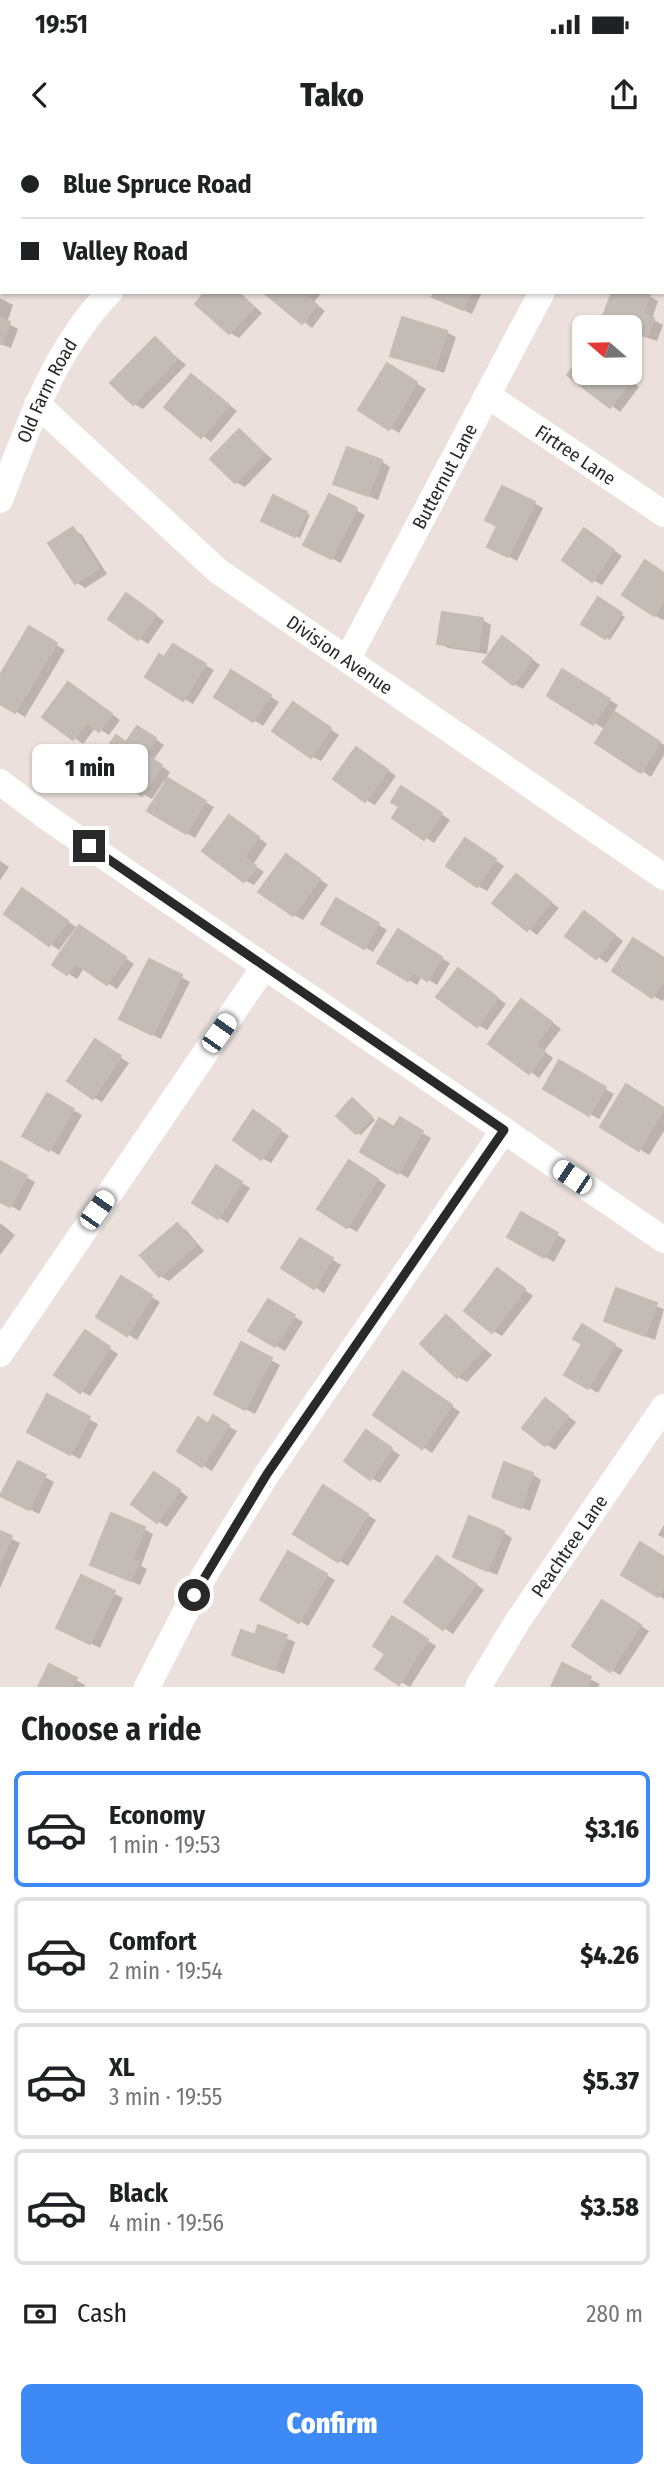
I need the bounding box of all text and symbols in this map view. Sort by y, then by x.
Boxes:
text: 19:51 [35,9,88,40]
icon: back [21,76,59,114]
text: Tako [300,76,364,114]
icon: share [605,76,643,114]
text: Blue Spruce Road [63,169,252,200]
text: Valley Road [63,236,188,267]
north arrow [572,315,642,385]
map controls [572,315,642,385]
street label: Old Farm Road [12,334,82,446]
street label: Butternut Lane [407,420,482,533]
street label: Firtree Lane [531,420,620,490]
street label: Division Avenue [282,611,397,699]
callout: 1 min [31,744,147,794]
text: 1 min [65,754,115,782]
route end [73,830,105,862]
car [199,1010,240,1056]
car [549,1157,596,1197]
car [77,1187,118,1233]
street label: Peachtree Lane [526,1491,612,1602]
route start [178,1579,210,1611]
text: Choose a ride [21,1710,202,1748]
icon: car [25,1798,88,1861]
text: Economy [109,1800,205,1831]
text: $3.16 [585,1814,639,1845]
text: 1 min · 19:53 [109,1831,221,1859]
icon: car [25,1924,88,1987]
text: Comfort [109,1926,197,1957]
text: $4.26 [580,1940,639,1971]
text: 2 min · 19:54 [109,1957,223,1985]
icon: car [25,2050,88,2113]
text: XL [109,2052,135,2083]
text: $5.37 [583,2066,639,2097]
text: 3 min · 19:55 [109,2083,222,2111]
icon: car [25,2176,88,2239]
text: Black [109,2178,168,2209]
text: $3.58 [580,2192,639,2223]
text: 4 min · 19:56 [109,2209,224,2237]
icon: cash [21,2295,59,2333]
text: Cash [77,2298,127,2329]
text: 280 m [586,2300,643,2328]
button: Confirm [21,2384,643,2464]

